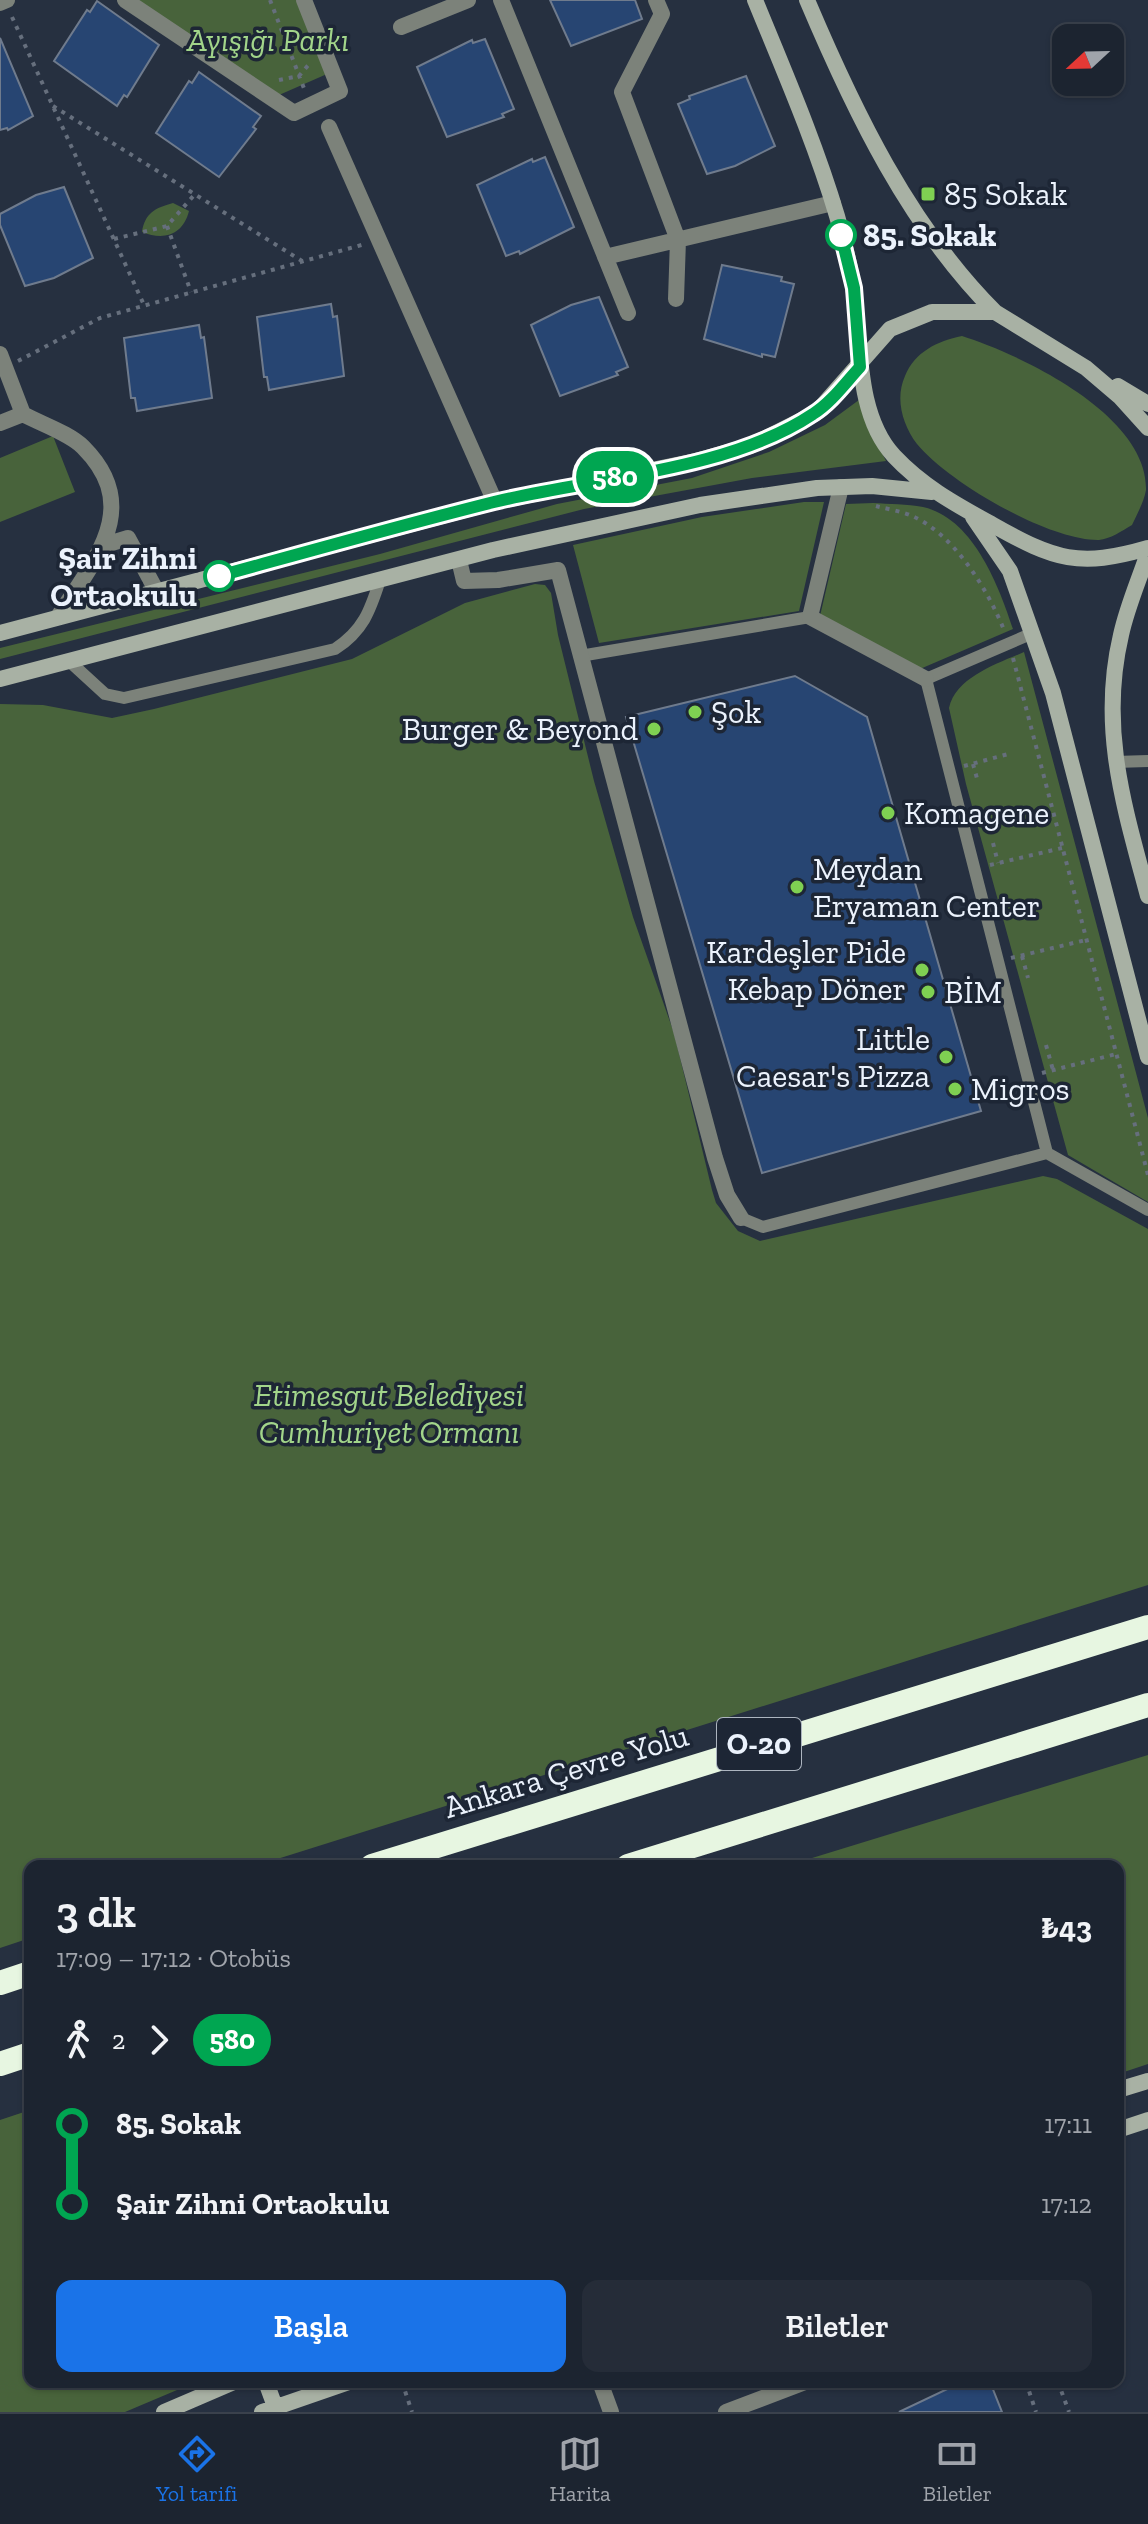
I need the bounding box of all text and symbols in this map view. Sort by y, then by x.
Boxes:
park label: Ayışığı Parkı [186,21,349,59]
north arrow [1052,24,1124,96]
map controls [1052,24,1124,96]
place label: 85 Sokak [944,175,1067,213]
marker: 85 Sokak [919,185,937,203]
place label: 85. Sokak [863,216,997,254]
marker: 85. Sokak [826,220,856,250]
line badge: 580 [569,451,661,503]
text: 580 [592,460,638,493]
place label: Şair Zihni Ortaokulu [50,539,197,614]
marker: Şair Zihni Ortaokulu [204,561,234,591]
place label: Şok [711,693,761,731]
marker: Şok [686,703,704,721]
place label: Burger & Beyond [402,710,638,748]
marker: Burger & Beyond [645,720,663,738]
place label: Komagene [904,794,1049,832]
marker: Komagene [879,804,897,822]
place label: Meydan Eryaman Center [813,850,1040,925]
marker: Meydan Eryaman Center [788,878,806,896]
place label: Kardeşler Pide Kebap Döner [706,933,906,1008]
marker: Kardeşler Pide Kebap Döner [913,961,931,979]
place label: BİM [944,973,1002,1011]
marker: BİM [919,983,937,1001]
place label: Little Caesar's Pizza [736,1020,930,1095]
marker: Little Caesar's Pizza [937,1048,955,1066]
place label: Migros [971,1070,1070,1108]
marker: Migros [946,1080,964,1098]
park label: Etimesgut Belediyesi Cumhuriyet Ormanı [254,1376,524,1451]
street label: Ankara Çevre Yolu [439,1716,693,1826]
road number: O-20 [717,1718,801,1770]
text: 3 dk [56,1885,136,1938]
text: ₺43 [1041,1910,1092,1946]
text: 17:09 – 17:12 · Otobüs [56,1942,291,1974]
icon: walk [56,2018,100,2062]
icon: forward [137,2018,181,2062]
text: 580 [209,2023,255,2056]
text: 2 [112,2024,125,2056]
text: 85. Sokak [116,2106,241,2142]
text: 17:11 [1044,2108,1092,2140]
text: Şair Zihni Ortaokulu [116,2186,389,2222]
text: 17:12 [1041,2188,1092,2220]
button: Başla [56,2280,566,2372]
button: Biletler [582,2280,1092,2372]
tab: Yol tarifi [156,2432,237,2507]
tab: Harita [549,2432,611,2507]
tab: Biletler [923,2432,992,2507]

